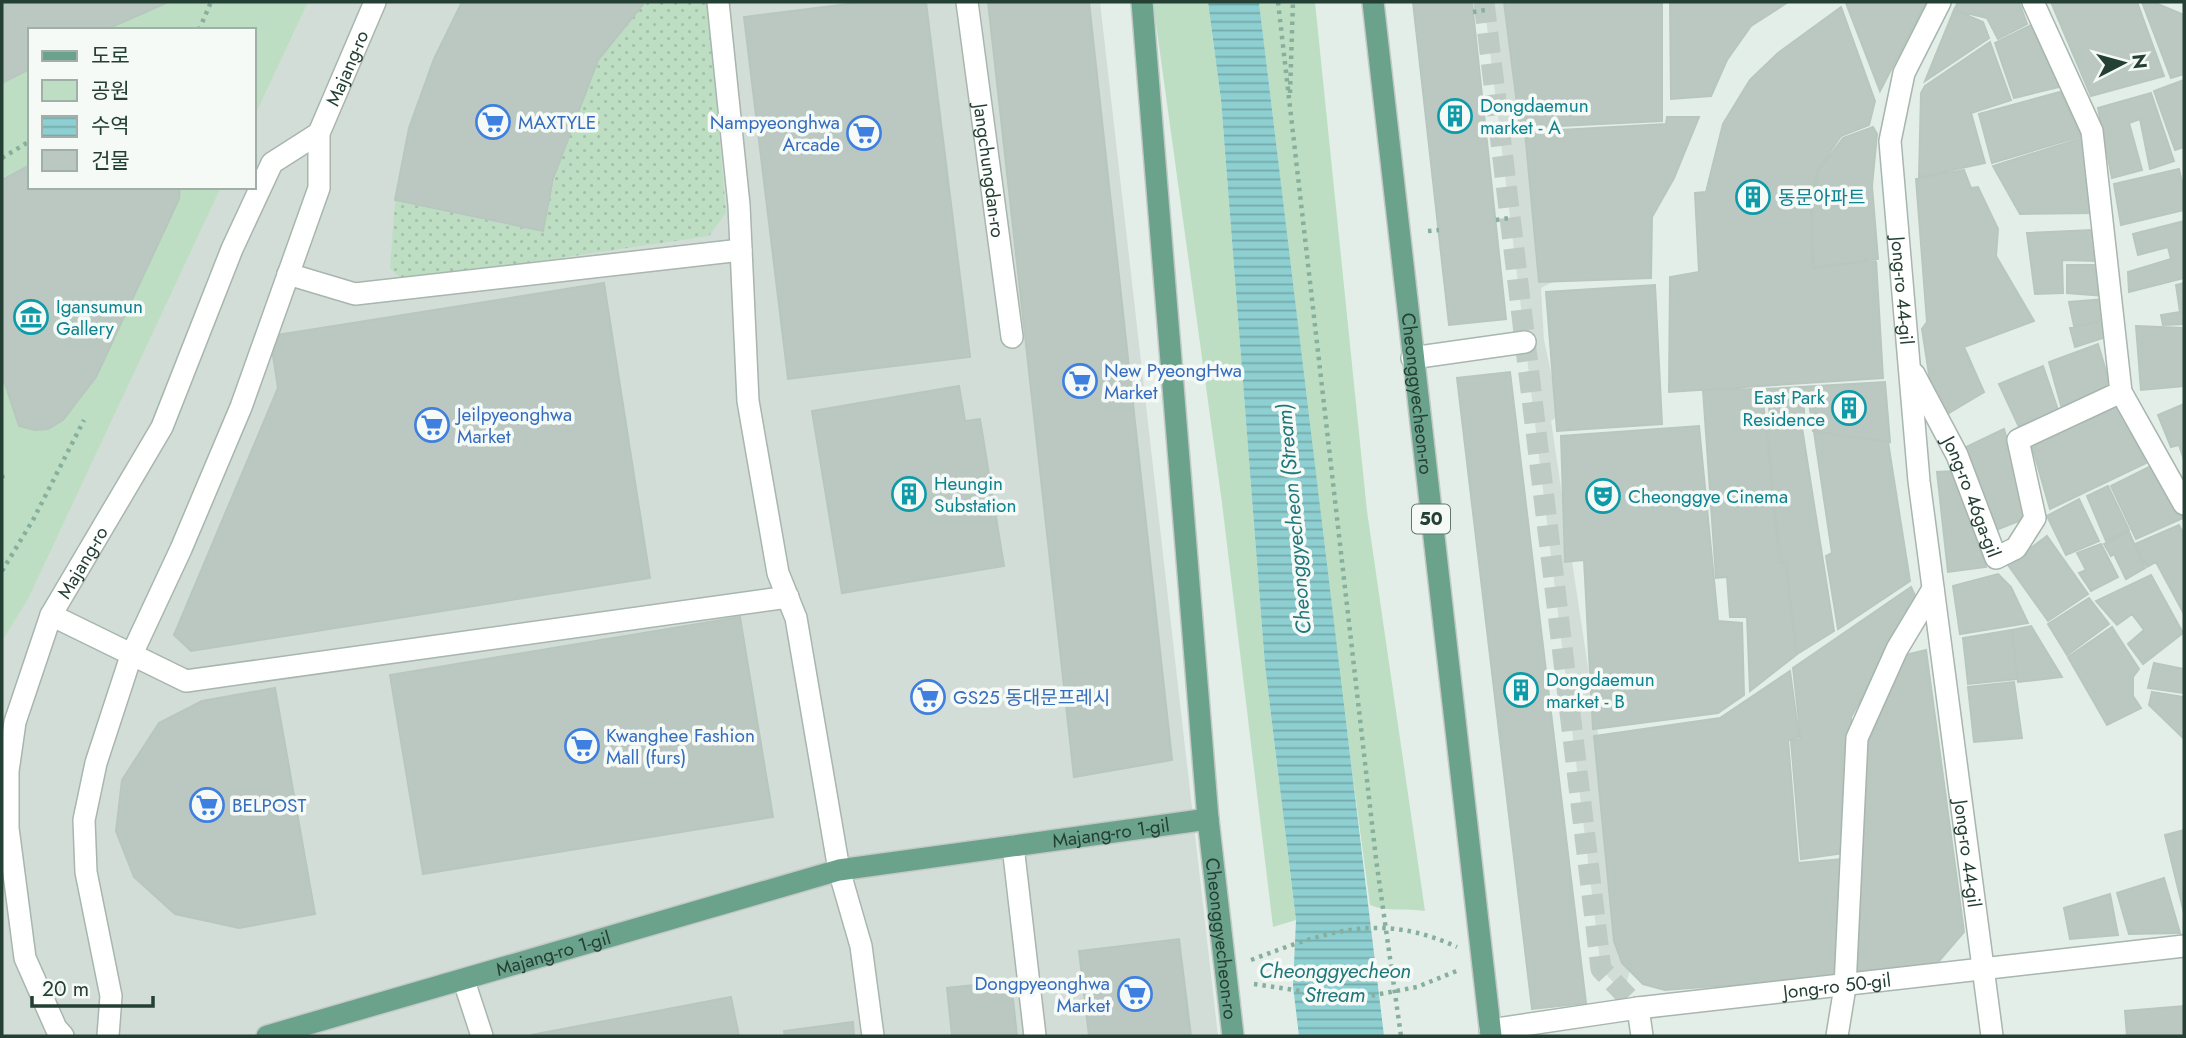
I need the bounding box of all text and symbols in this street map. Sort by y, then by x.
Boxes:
street label: Majang-ro [319,26,375,110]
legend [28,28,256,189]
north arrow [2088,28,2158,98]
text: 도로 [91,41,130,71]
text: N [2125,52,2154,70]
text: 공원 [91,76,130,106]
place label: Dongdaemun market - A [1480,92,1589,141]
building icon: Dongdaemun market - A [1436,97,1474,135]
street label: Jangchungdan-ro [966,99,1012,239]
supermarket icon: MAXTYLE [474,103,512,141]
place label: MAXTYLE [518,109,596,136]
place label: Nampyeonghwa Arcade [710,109,840,158]
text: 수역 [91,111,130,141]
supermarket icon: Nampyeonghwa Arcade [845,114,883,152]
text: 건물 [91,146,130,176]
building icon: 동문아파트 [1734,178,1772,216]
place label: 동문아파트 [1778,184,1865,211]
street label: Jong-ro 44-gil [1884,232,1920,346]
place label: Igansumun Gallery [56,293,143,342]
museum icon: Igansumun Gallery [12,298,50,336]
street label: Cheonggyecheon-ro [1395,311,1440,476]
place label: New PyeongHwa Market [1104,357,1242,406]
supermarket icon: New PyeongHwa Market [1061,362,1099,400]
place label: East Park Residence [1743,384,1826,433]
building icon: East Park Residence [1830,389,1868,427]
place label: Jeilpyeonghwa Market [454,401,572,450]
water label: Cheonggyecheon (Stream) [1269,402,1319,636]
supermarket icon: Jeilpyeonghwa Market [413,406,451,444]
street label: Jong-ro 46ga-gil [1934,429,2008,561]
place label: Heungin Substation [934,470,1016,519]
building icon: Heungin Substation [890,475,928,513]
theatre icon: Cheonggye Cinema [1584,477,1622,515]
place label: Cheonggye Cinema [1628,483,1788,510]
road number: 50 [1412,504,1450,534]
street label: Majang-ro [51,521,115,604]
place label: Dongdaemun market - B [1546,666,1655,715]
building icon: Dongdaemun market - B [1502,671,1540,709]
supermarket icon: GS25 동대문프레시 [909,678,947,716]
place label: GS25 동대문프레시 [953,684,1110,711]
place label: Kwanghee Fashion Mall (furs) [606,722,755,771]
supermarket icon: Kwanghee Fashion Mall (furs) [563,727,601,765]
supermarket icon: BELPOST [188,786,226,824]
place label: BELPOST [232,792,306,819]
street label: Jong-ro 44-gil [1947,795,1988,909]
street label: Majang-ro 1-gil [1050,811,1171,854]
street label: Cheonggyecheon-ro [1199,856,1244,1021]
street label: Majang-ro 1-gil [493,924,614,983]
water label: Cheonggyecheon Stream [1259,956,1411,1010]
scale bar [32,964,152,1008]
street label: Jong-ro 50-gil [1779,966,1893,1006]
place label: Dongpyeonghwa Market [974,970,1110,1019]
text: 20 m [42,974,89,1004]
supermarket icon: Dongpyeonghwa Market [1116,975,1154,1013]

